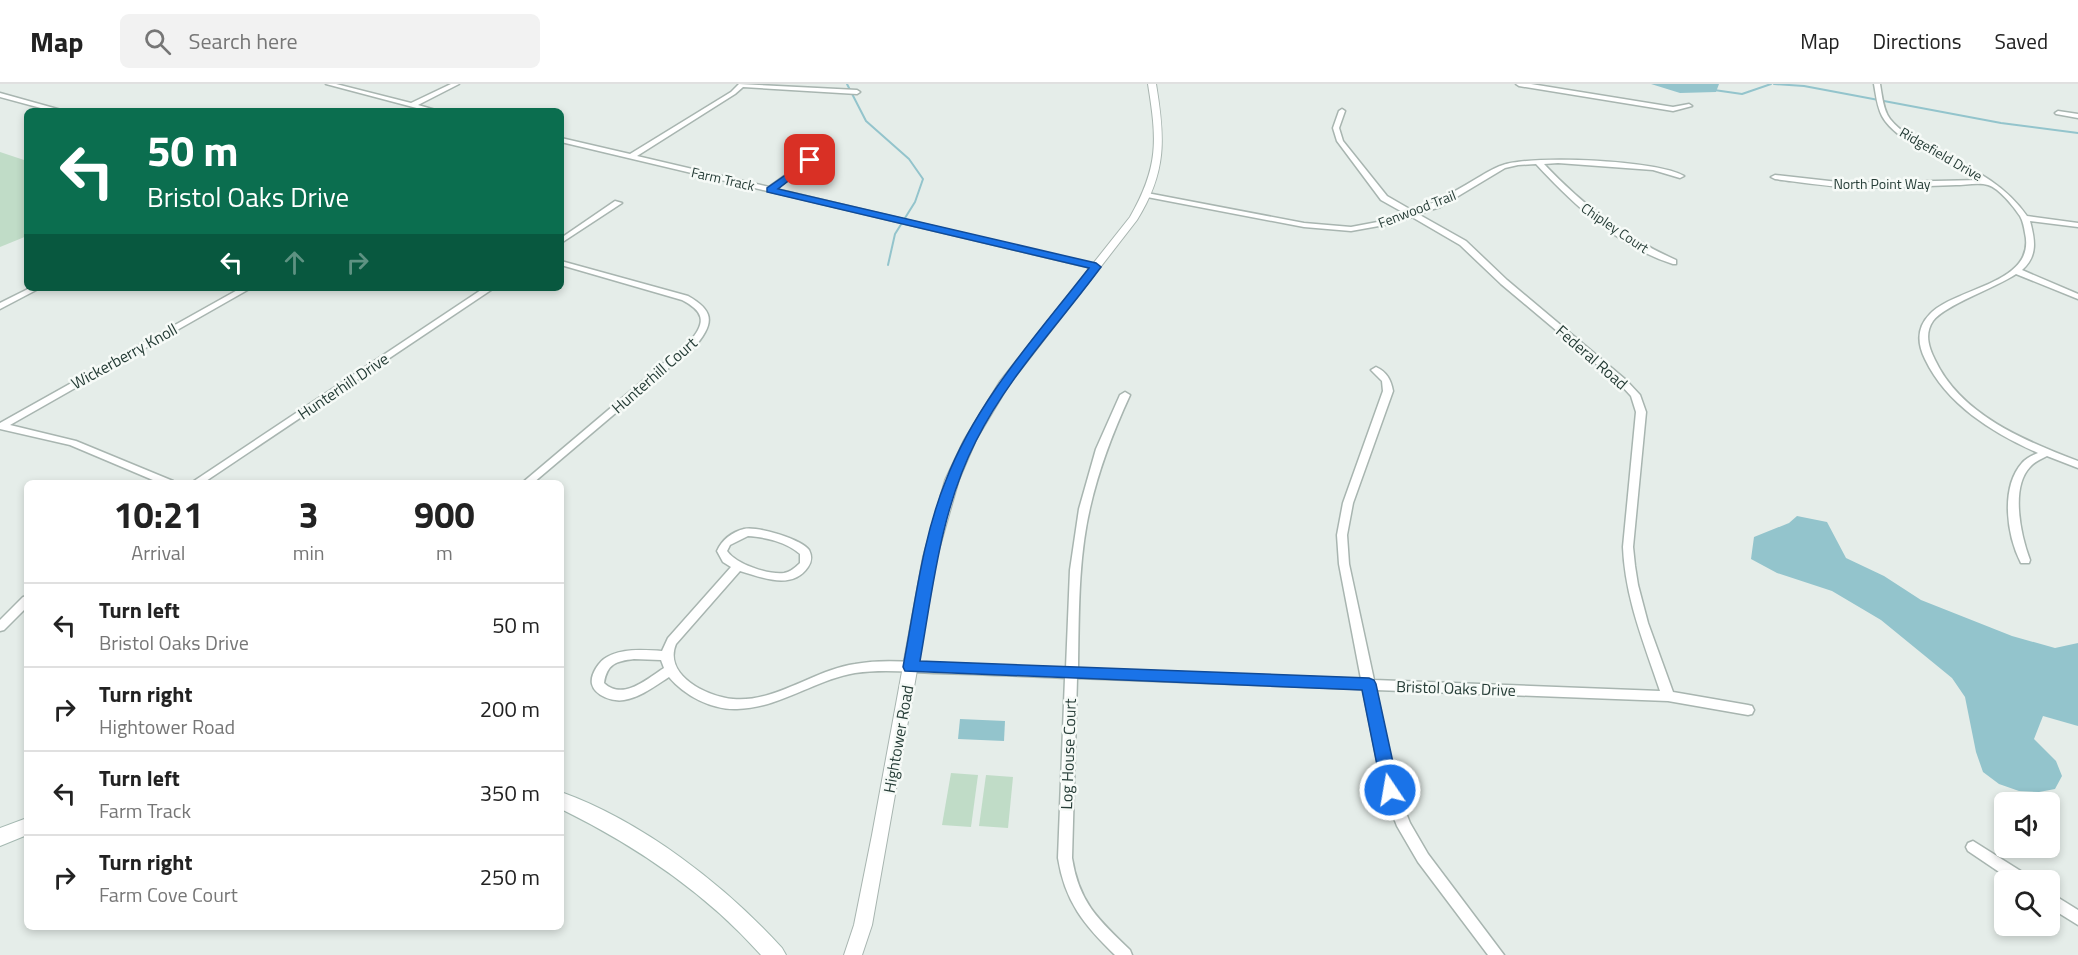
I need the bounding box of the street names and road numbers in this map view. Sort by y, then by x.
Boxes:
street label: Ridgefield Drive [1896,121,1987,186]
street label: Farm Track [689,161,757,196]
street label: North Point Way [1833,173,1931,194]
street label: Fenwood Trail [1375,184,1459,233]
street label: Chipley Court [1577,197,1653,258]
street label: Wickerberry Knoll [67,317,181,395]
street label: Federal Road [1551,319,1633,395]
street label: Hunterhill Court [606,331,702,419]
street label: Hunterhill Drive [293,347,393,425]
street label: Bristol Oaks Drive [1396,674,1516,702]
street label: Hightower Road [877,683,919,795]
street label: Log House Court [1054,698,1082,810]

